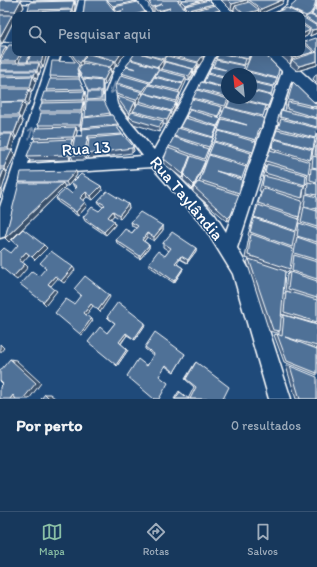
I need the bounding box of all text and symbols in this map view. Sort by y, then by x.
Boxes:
search box [12,12,305,56]
icon: search [26,23,48,45]
text: Pesquisar aqui [58,25,151,43]
north arrow [221,68,257,104]
one-way arrow [109,81,117,93]
one-way arrow [28,127,35,140]
street label: Rua 13 [61,136,111,160]
street label: Rua Taylândia [146,152,228,244]
text: Por perto [16,415,83,435]
text: 0 resultados [231,418,301,433]
tab: Mapa [39,521,65,558]
tab: Rotas [143,521,169,558]
tab: Salvos [247,521,278,558]

